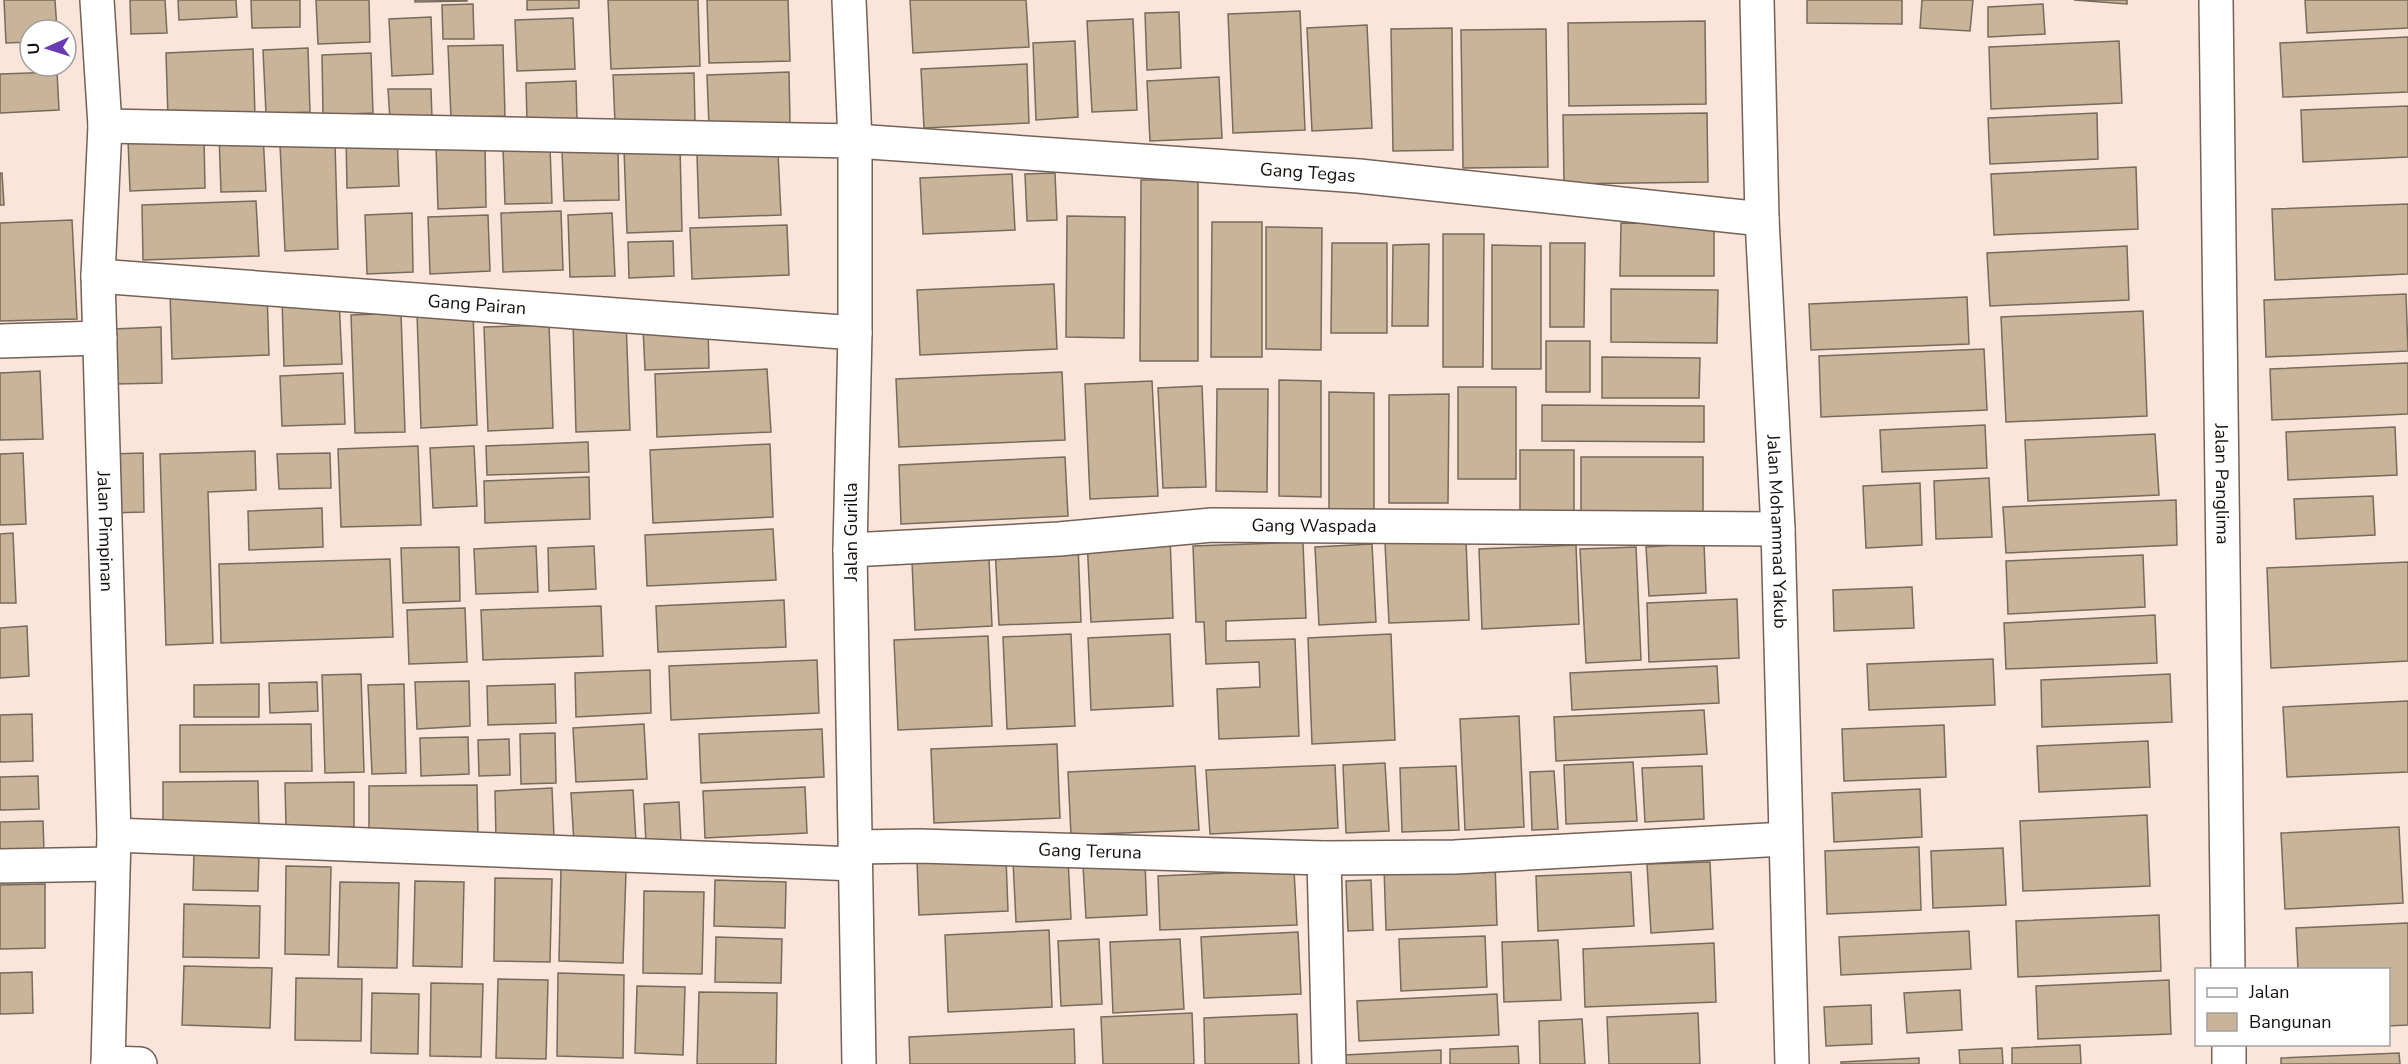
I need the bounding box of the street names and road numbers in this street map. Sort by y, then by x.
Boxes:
street label: Gang Tegas [1259,157,1356,188]
street label: Gang Pairan [427,289,527,320]
street label: Jalan Panglima [2209,422,2235,545]
street label: Jalan Mohammad Yakub [1761,433,1793,629]
street label: Jalan Pimpinan [92,470,119,592]
street label: Jalan Gurilla [839,482,863,583]
street label: Gang Waspada [1251,513,1377,538]
street label: Gang Teruna [1038,838,1142,865]

